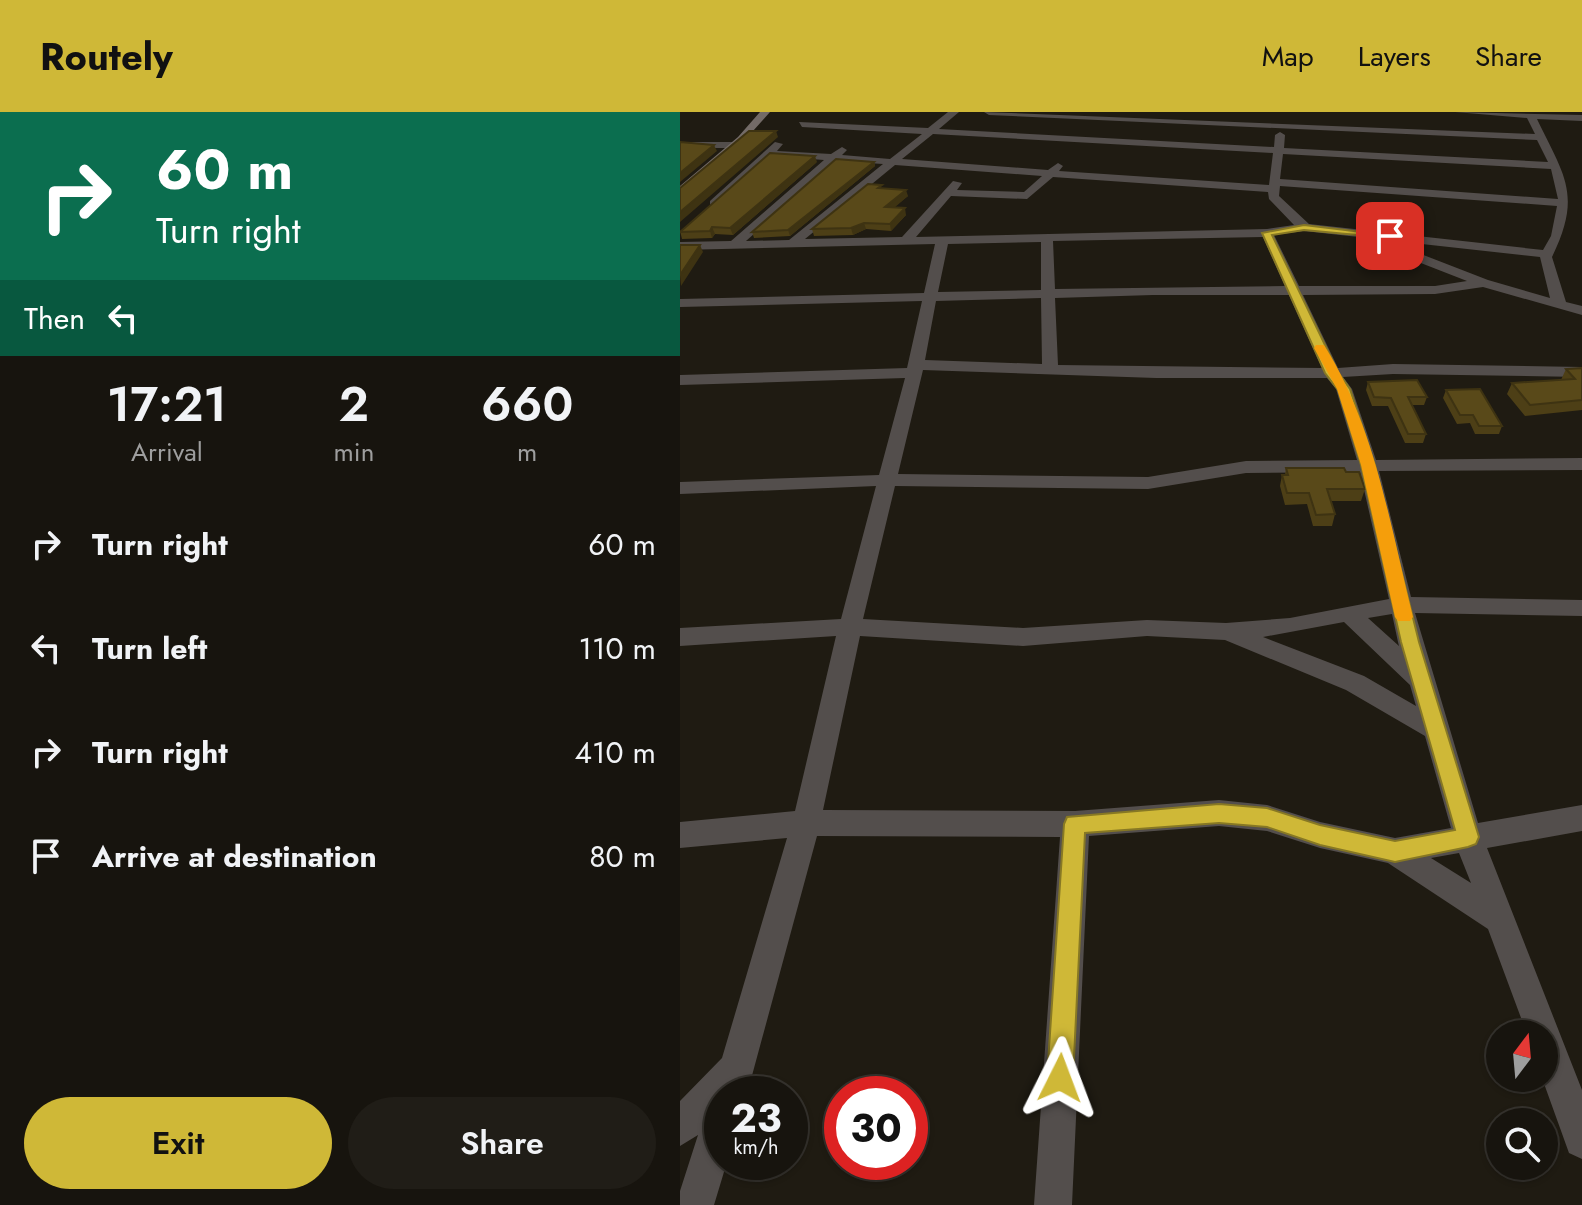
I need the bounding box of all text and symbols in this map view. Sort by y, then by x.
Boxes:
text: Routely [40,29,173,84]
text: Map [1262,36,1314,77]
text: Layers [1358,36,1431,77]
text: Share [1475,36,1542,77]
text: 60 m [156,129,293,210]
icon: right [24,144,128,248]
pin [1356,202,1424,270]
text: Turn right [156,204,301,256]
icon: arrive [1368,214,1412,258]
icon: left [101,296,145,340]
text: Then [24,297,85,340]
text: 17:21 [107,370,227,439]
text: 2 [339,370,369,439]
text: 660 [481,370,573,439]
text: Arrival [131,433,203,471]
text: min [334,433,374,471]
text: m [517,433,537,471]
icon: right [24,522,68,566]
text: Turn right [92,523,228,566]
text: 60 m [588,523,656,566]
icon: left [24,626,68,670]
text: Turn left [92,627,207,670]
text: 110 m [579,627,656,670]
icon: right [24,730,68,774]
text: Turn right [92,731,228,774]
text: 410 m [575,731,656,774]
icon: arrive [24,834,68,878]
text: Arrive at destination [92,835,377,878]
text: 80 m [589,835,656,878]
north arrow [1486,1020,1558,1092]
map controls [1486,1020,1558,1180]
position arrow [1018,1036,1102,1120]
speed limit sign: 30 [824,1076,928,1180]
text: 23 [730,1089,782,1147]
button: Exit [24,1097,332,1189]
button: Share [348,1097,656,1189]
button: search [1486,1108,1558,1180]
text: km/h [733,1133,779,1162]

